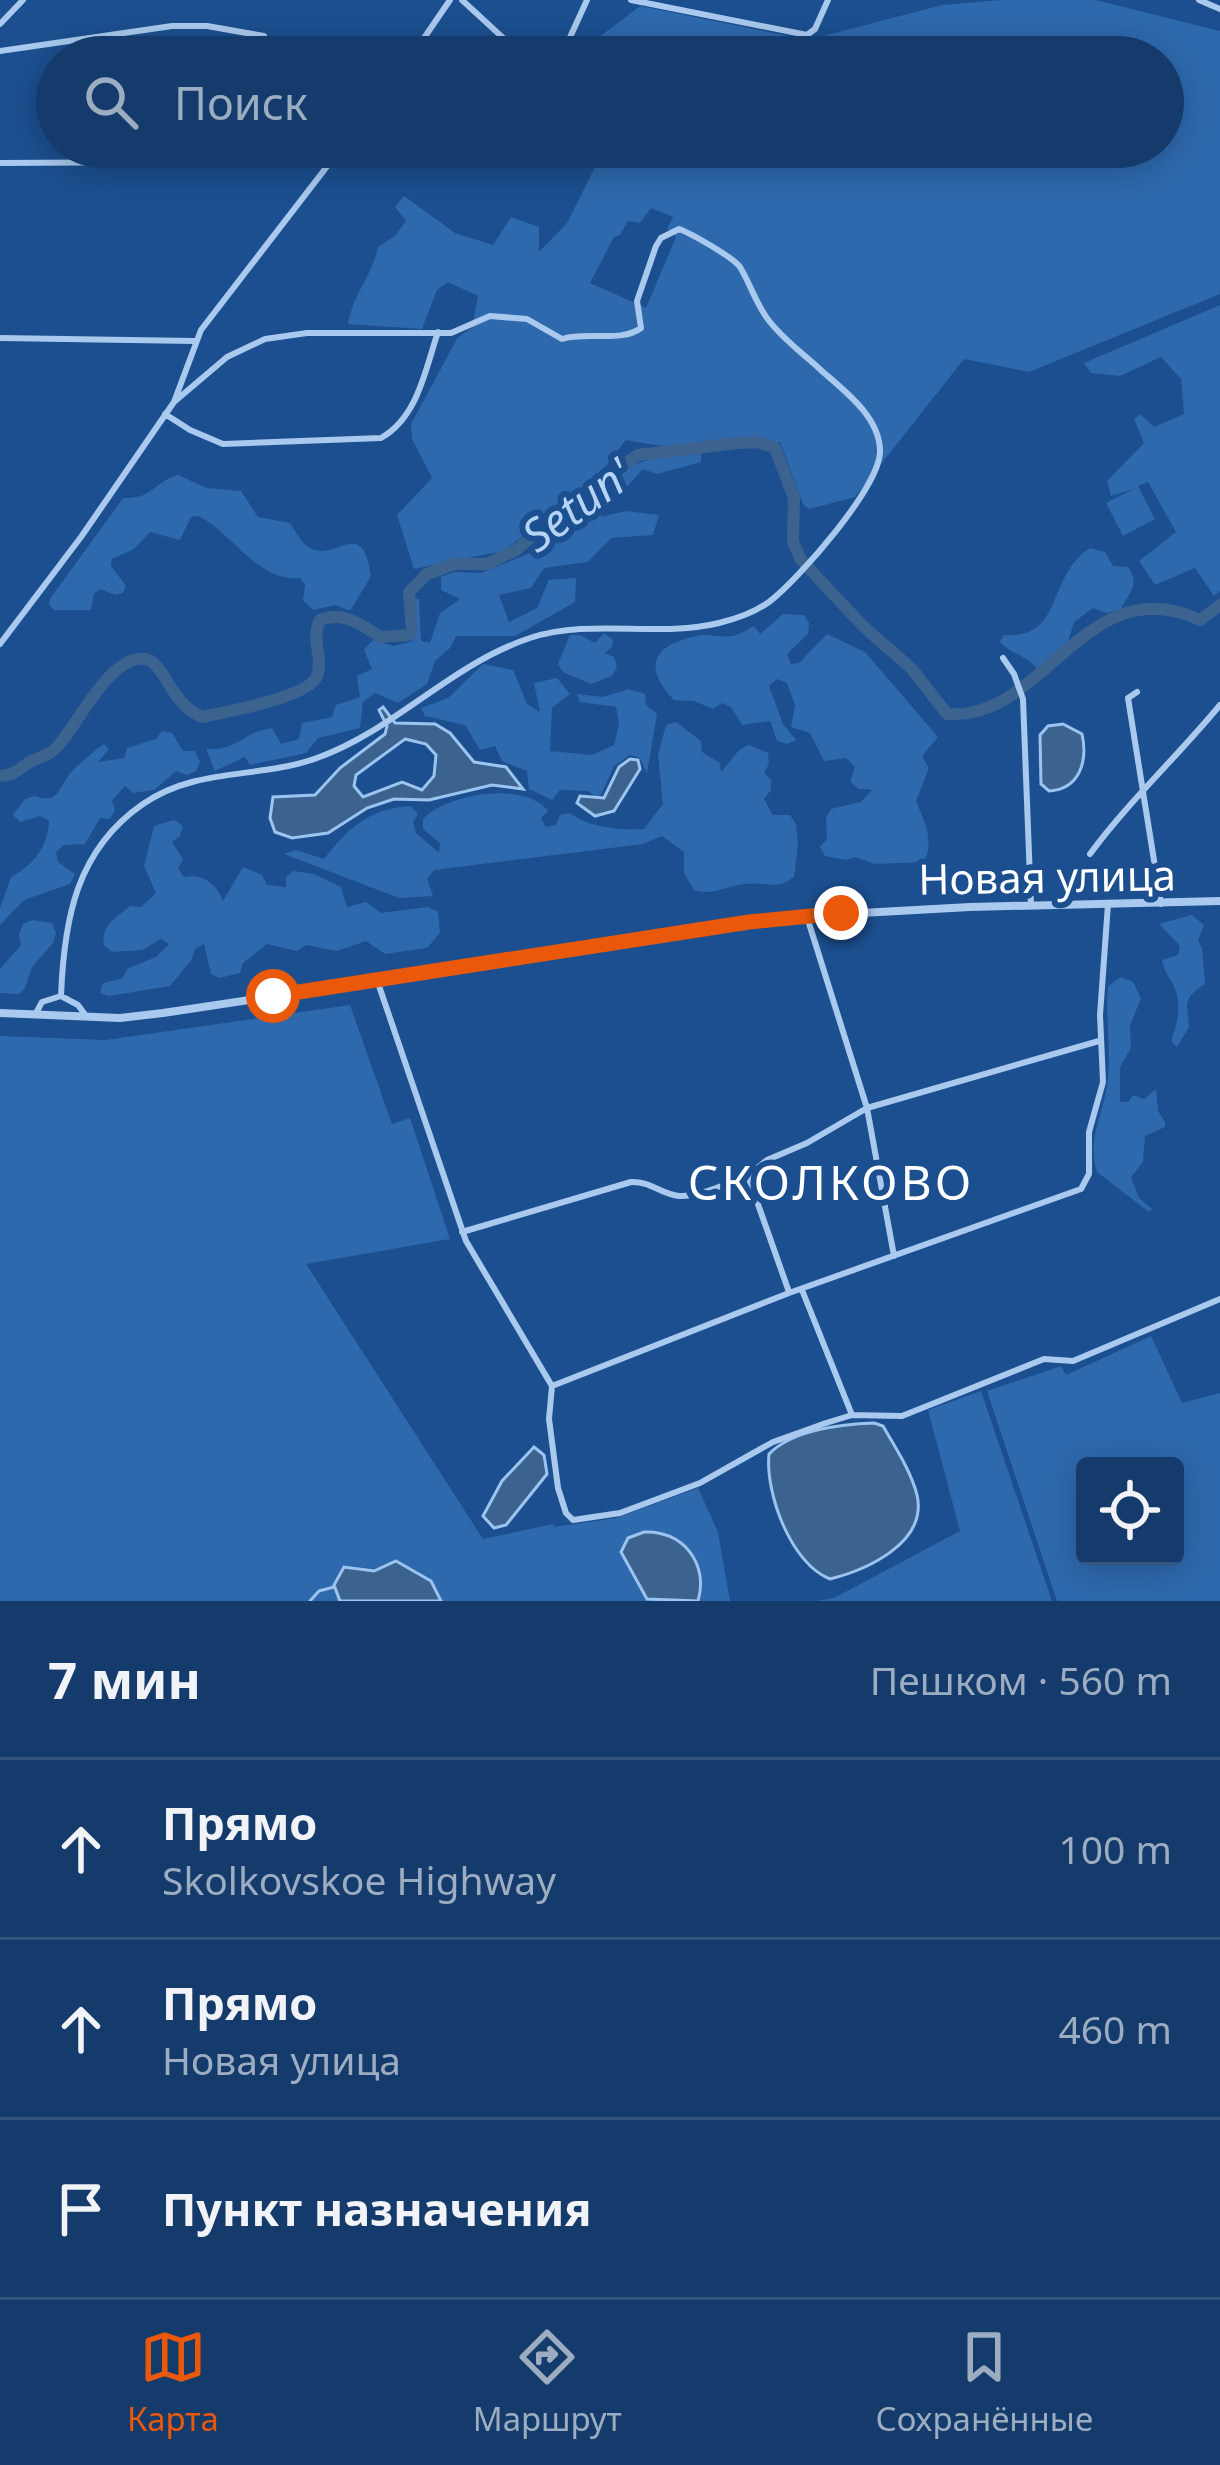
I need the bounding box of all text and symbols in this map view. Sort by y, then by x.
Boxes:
search box [36,36,1184,168]
icon: search [78,69,144,135]
text: Поиск [174,72,308,133]
water label: Setun' [509,443,644,565]
street label: Новая улица [918,845,1176,907]
route end [814,886,868,940]
route start [246,969,300,1023]
district label: СКОЛКОВО [688,1149,974,1214]
map controls [1076,1457,1184,1565]
button: locate [1076,1457,1184,1565]
text: 7 мин [48,1644,201,1714]
text: Пешком · 560 m [870,1653,1172,1706]
text: Прямо [162,1792,317,1853]
icon: ahead [48,1816,114,1882]
text: 100 m [1058,1822,1172,1875]
text: Skolkovskoe Highway [162,1853,556,1906]
text: Прямо [162,1972,317,2033]
icon: ahead [48,1996,114,2062]
text: 460 m [1058,2002,1172,2055]
text: Новая улица [162,2033,401,2086]
icon: arrive [48,2176,114,2242]
text: Пункт назначения [162,2178,592,2239]
tab: Карта [127,2324,219,2441]
tab: Маршрут [473,2324,622,2441]
tab: Сохранённые [876,2324,1093,2441]

